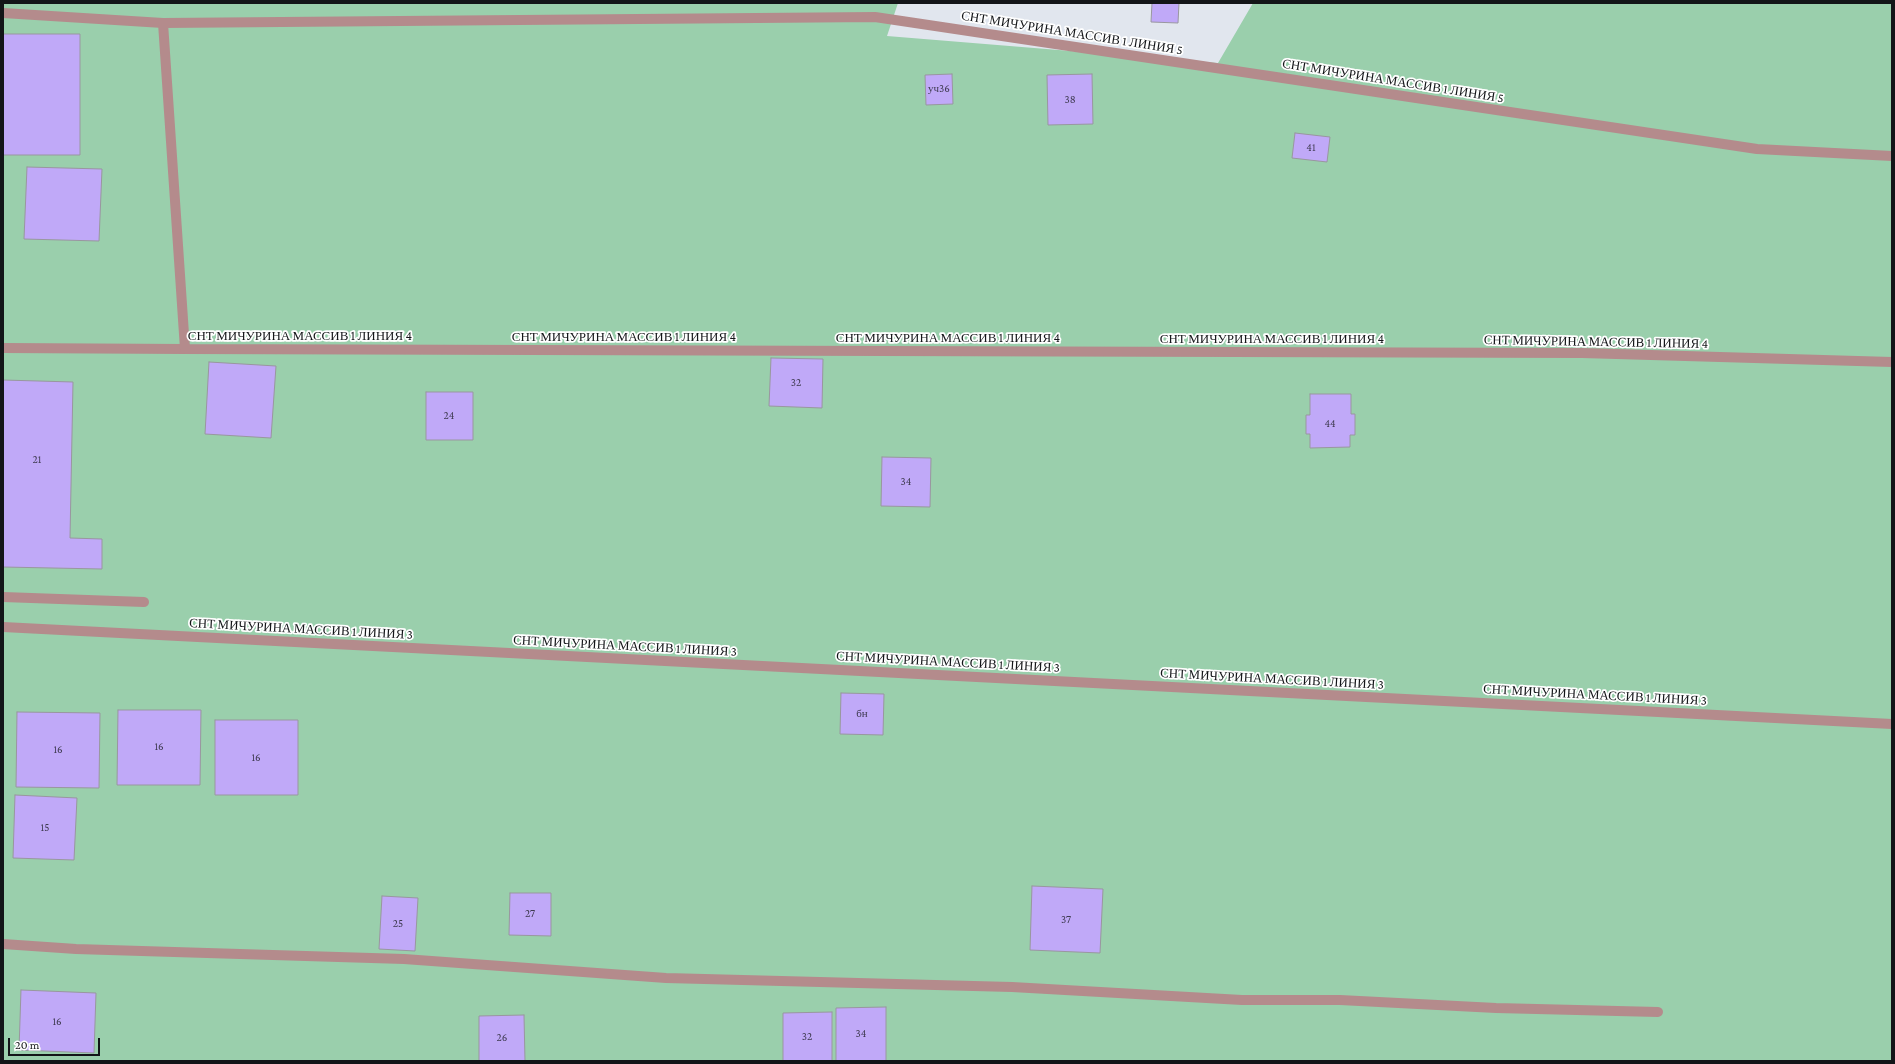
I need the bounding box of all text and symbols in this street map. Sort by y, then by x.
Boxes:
street label: СНТ МИЧУРИНА МАССИВ 1 ЛИНИЯ 5 [960,8,1184,58]
street label: СНТ МИЧУРИНА МАССИВ 1 ЛИНИЯ 5 [1281,56,1505,106]
house number: уч36 [928,82,950,96]
house number: 38 [1064,93,1076,107]
house number: 41 [1306,141,1316,155]
street label: СНТ МИЧУРИНА МАССИВ 1 ЛИНИЯ 4 [188,328,412,344]
street label: СНТ МИЧУРИНА МАССИВ 1 ЛИНИЯ 4 [512,329,736,345]
street label: СНТ МИЧУРИНА МАССИВ 1 ЛИНИЯ 4 [836,330,1060,346]
street label: СНТ МИЧУРИНА МАССИВ 1 ЛИНИЯ 4 [1160,331,1384,347]
street label: СНТ МИЧУРИНА МАССИВ 1 ЛИНИЯ 4 [1484,332,1708,352]
house number: 32 [791,376,801,390]
house number: 24 [444,409,454,423]
house number: 44 [1324,417,1336,431]
house number: 21 [33,453,41,467]
house number: 34 [901,475,911,489]
street label: СНТ МИЧУРИНА МАССИВ 1 ЛИНИЯ 3 [189,615,413,643]
street label: СНТ МИЧУРИНА МАССИВ 1 ЛИНИЯ 3 [513,632,737,660]
street label: СНТ МИЧУРИНА МАССИВ 1 ЛИНИЯ 3 [836,648,1060,676]
street label: СНТ МИЧУРИНА МАССИВ 1 ЛИНИЯ 3 [1160,665,1384,693]
street label: СНТ МИЧУРИНА МАССИВ 1 ЛИНИЯ 3 [1483,681,1707,709]
house number: бн [856,707,868,721]
house number: 16 [154,740,164,754]
house number: 16 [53,743,63,757]
house number: 16 [251,751,261,765]
house number: 15 [41,821,49,835]
house number: 27 [525,907,535,921]
house number: 37 [1061,913,1071,927]
house number: 25 [393,917,403,931]
house number: 16 [52,1015,62,1029]
house number: 34 [856,1027,866,1041]
scale bar [10,1030,102,1056]
house number: 32 [802,1030,812,1044]
house number: 26 [497,1031,507,1045]
text: 20 m [15,1038,39,1052]

